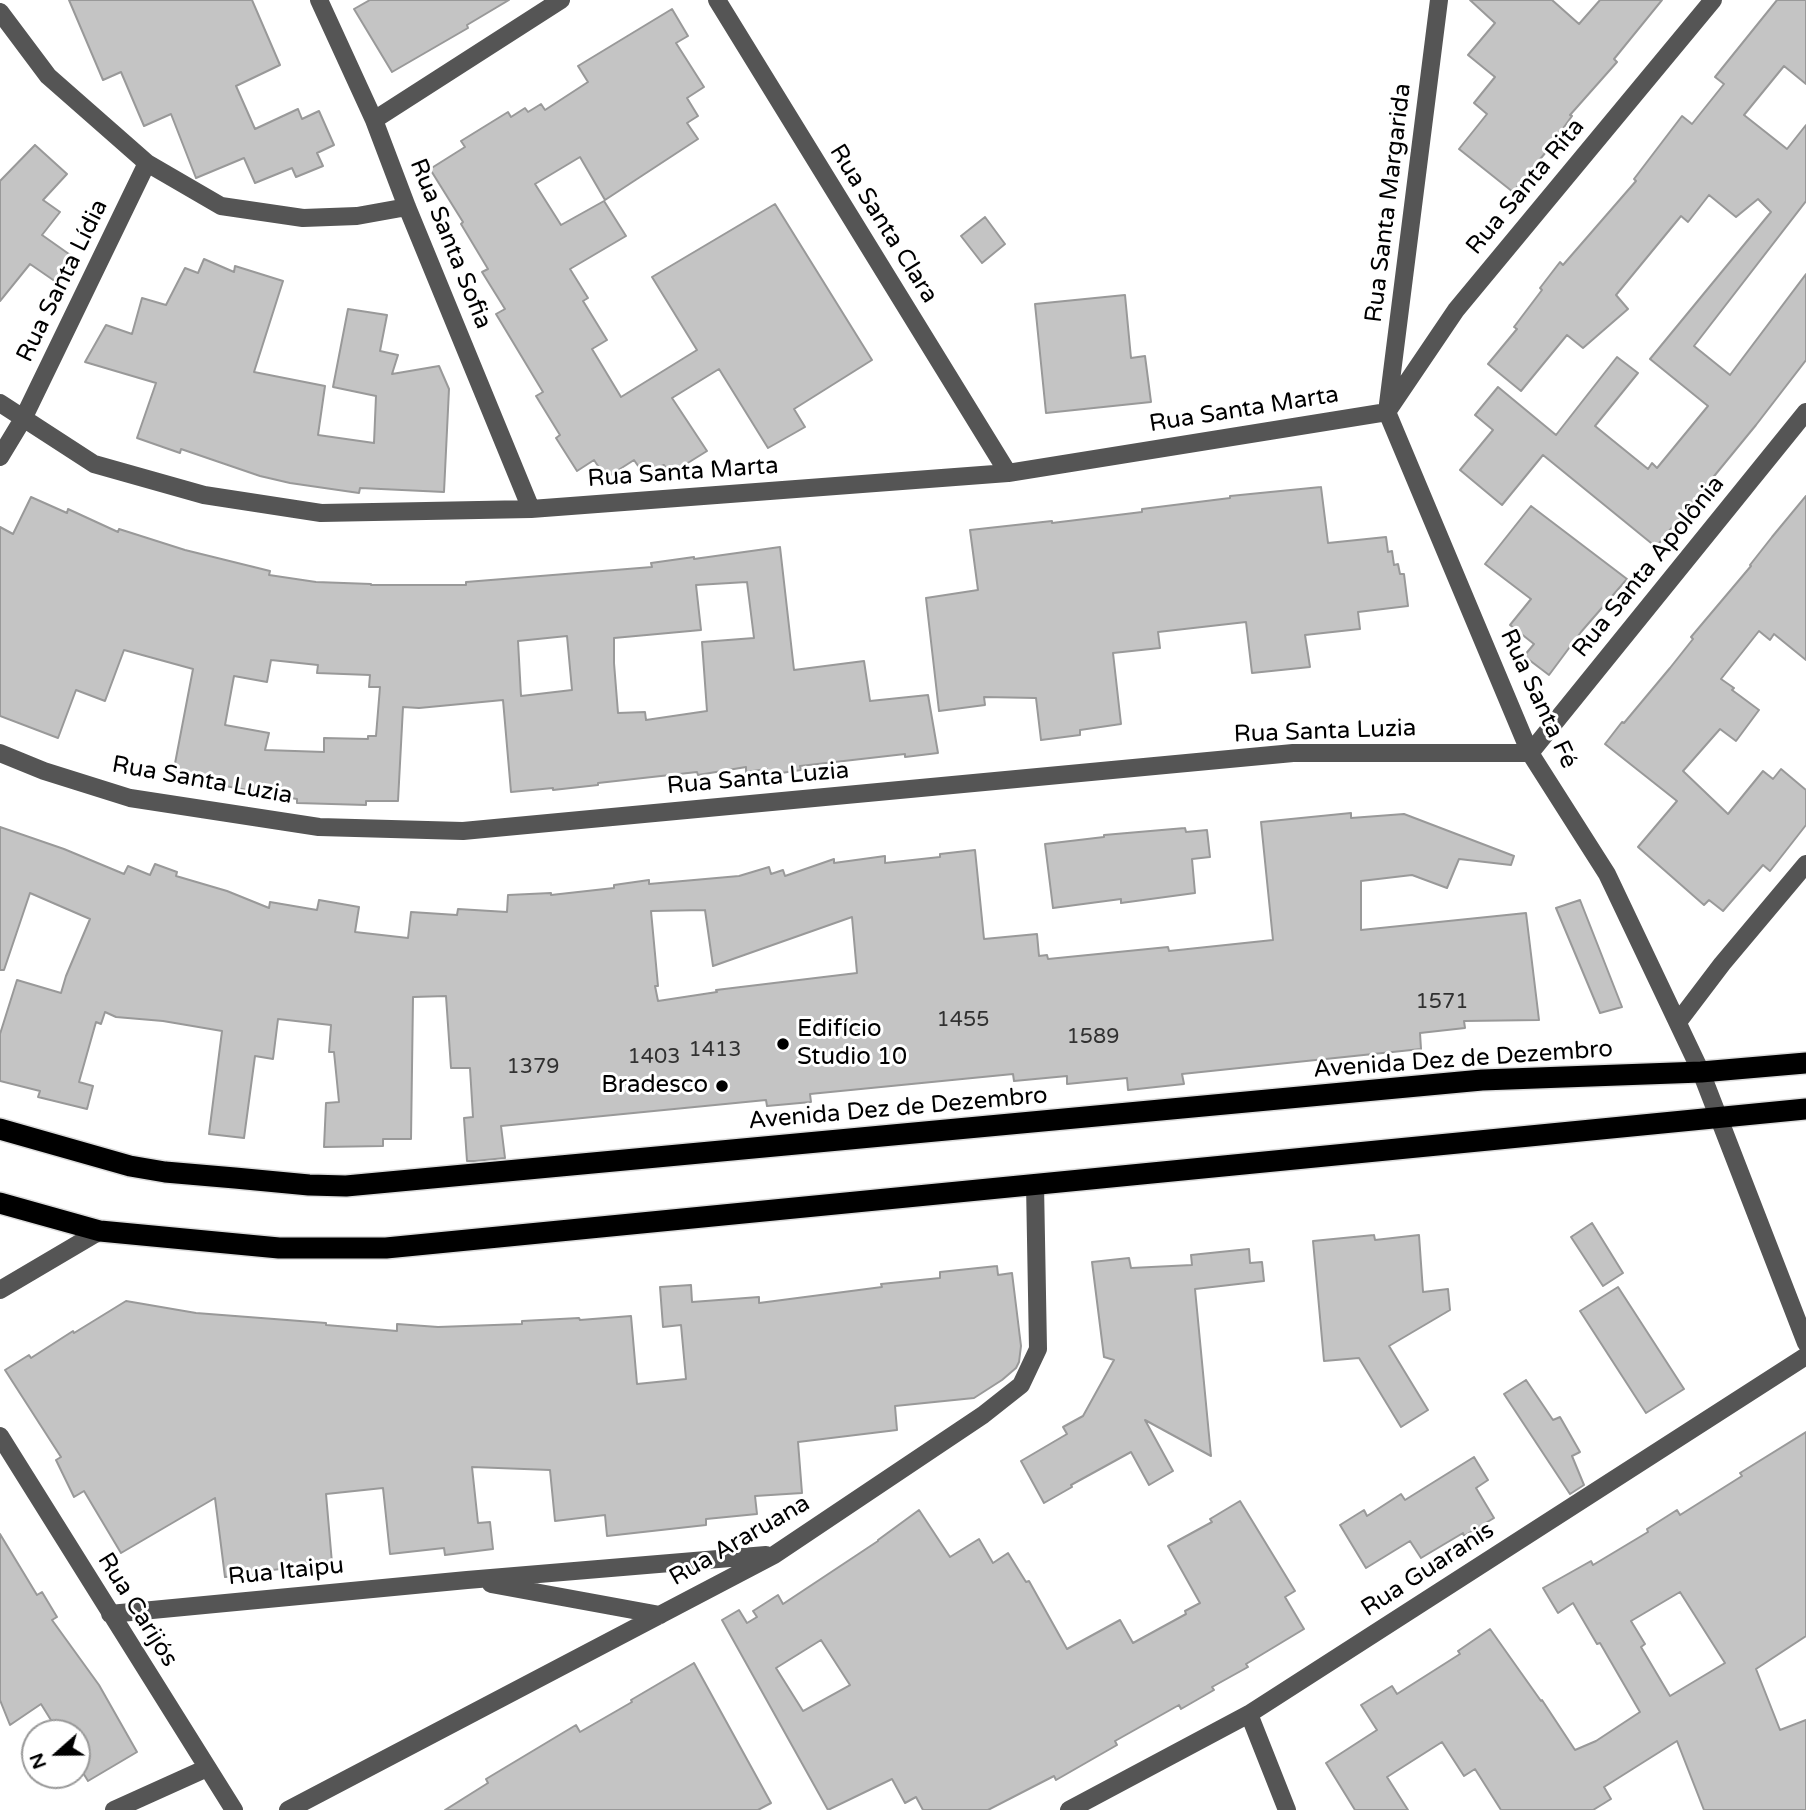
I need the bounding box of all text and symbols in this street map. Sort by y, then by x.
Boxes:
street label: Rua Santa Margarida [1360,82,1418,324]
street label: Rua Santa Rita [1461,113,1591,261]
street label: Rua Santa Clara [823,139,943,309]
street label: Rua Santa Sofia [403,155,497,333]
street label: Rua Santa Lídia [11,195,115,367]
street label: Rua Santa Marta [1147,381,1341,439]
street label: Rua Santa Marta [587,452,779,494]
street label: Rua Santa Apolônia [1567,470,1731,664]
street label: Rua Santa Fé [1493,625,1583,773]
street label: Rua Santa Luzia [1233,714,1417,750]
street label: Rua Santa Luzia [109,751,295,811]
street label: Rua Santa Luzia [666,757,850,801]
house number: 1571 [1416,989,1468,1015]
house number: 1455 [937,1007,989,1033]
place label: Edifício Studio 10 [797,1016,907,1072]
house number: 1589 [1067,1024,1119,1050]
street label: Avenida Dez de Dezembro [1312,1035,1614,1085]
marker: Edifício Studio 10 [775,1036,791,1052]
house number: 1413 [689,1037,741,1063]
house number: 1403 [628,1044,680,1070]
house number: 1379 [507,1054,559,1080]
place label: Bradesco [601,1072,708,1100]
marker: Bradesco [714,1078,730,1094]
street label: Avenida Dez de Dezembro [747,1082,1049,1136]
street label: Rua Araruana [665,1489,815,1593]
street label: Rua Guaranis [1356,1516,1500,1624]
street label: Rua Carijós [91,1548,183,1672]
street label: Rua Itaipu [227,1552,345,1592]
north arrow [21,1719,91,1789]
text: N [25,1750,51,1772]

